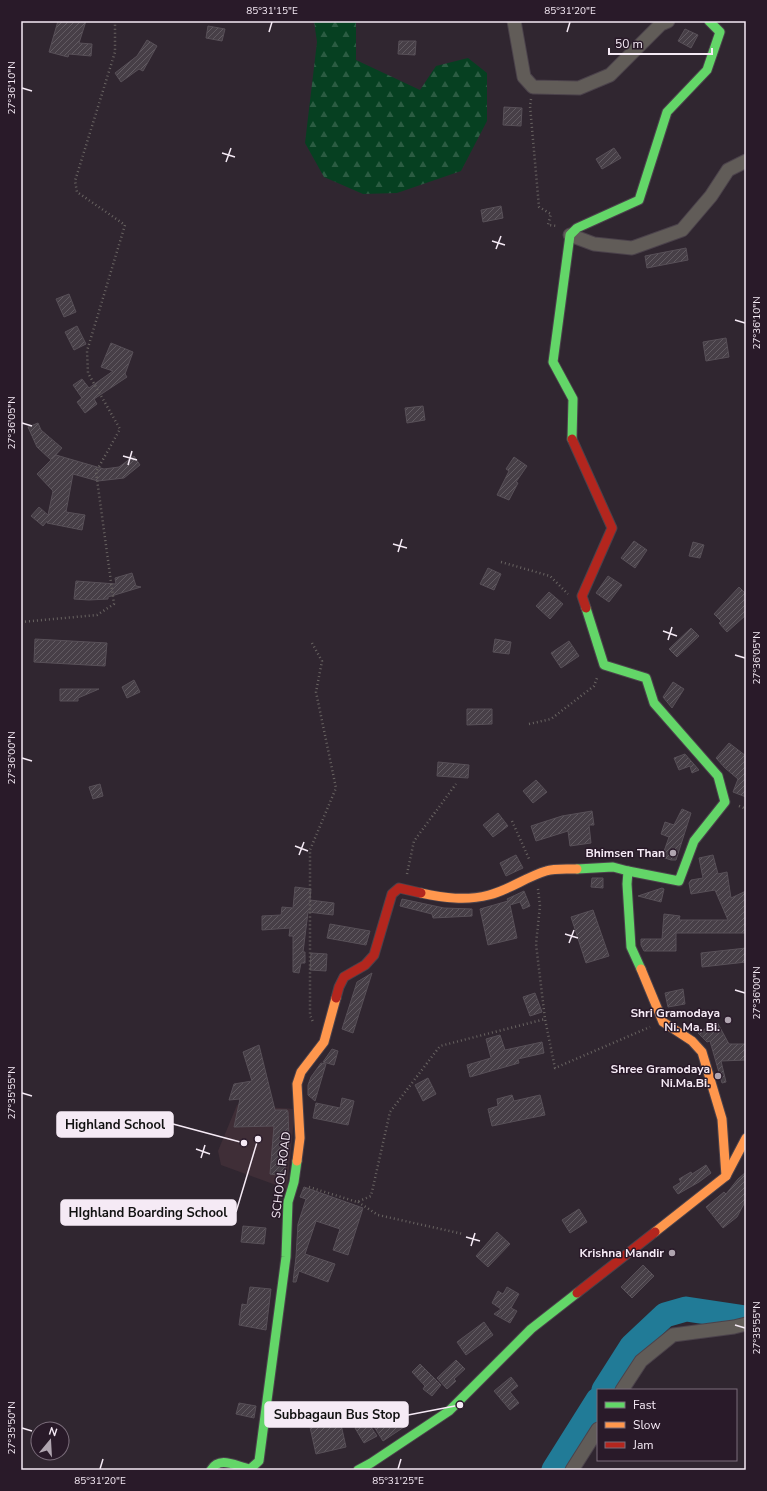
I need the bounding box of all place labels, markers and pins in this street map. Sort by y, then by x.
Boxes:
place label: Bhimsen Than [585,845,665,861]
marker: Bhimsen Than [668,848,678,858]
place label: Shri Gramodaya Ni. Ma. Bi. [630,1005,720,1035]
marker: Shri Gramodaya Ni. Ma. Bi. [723,1015,733,1025]
place label: Shree Gramodaya Ni.Ma.Bi. [611,1061,710,1091]
marker: Shree Gramodaya Ni.Ma.Bi. [713,1071,723,1081]
callout: Highland School [57,1112,173,1137]
callout: HIghland Boarding School [61,1200,236,1225]
place label: Krishna Mandir [580,1245,664,1261]
marker: Krishna Mandir [667,1248,677,1258]
callout: Subbagaun Bus Stop [265,1402,408,1427]

